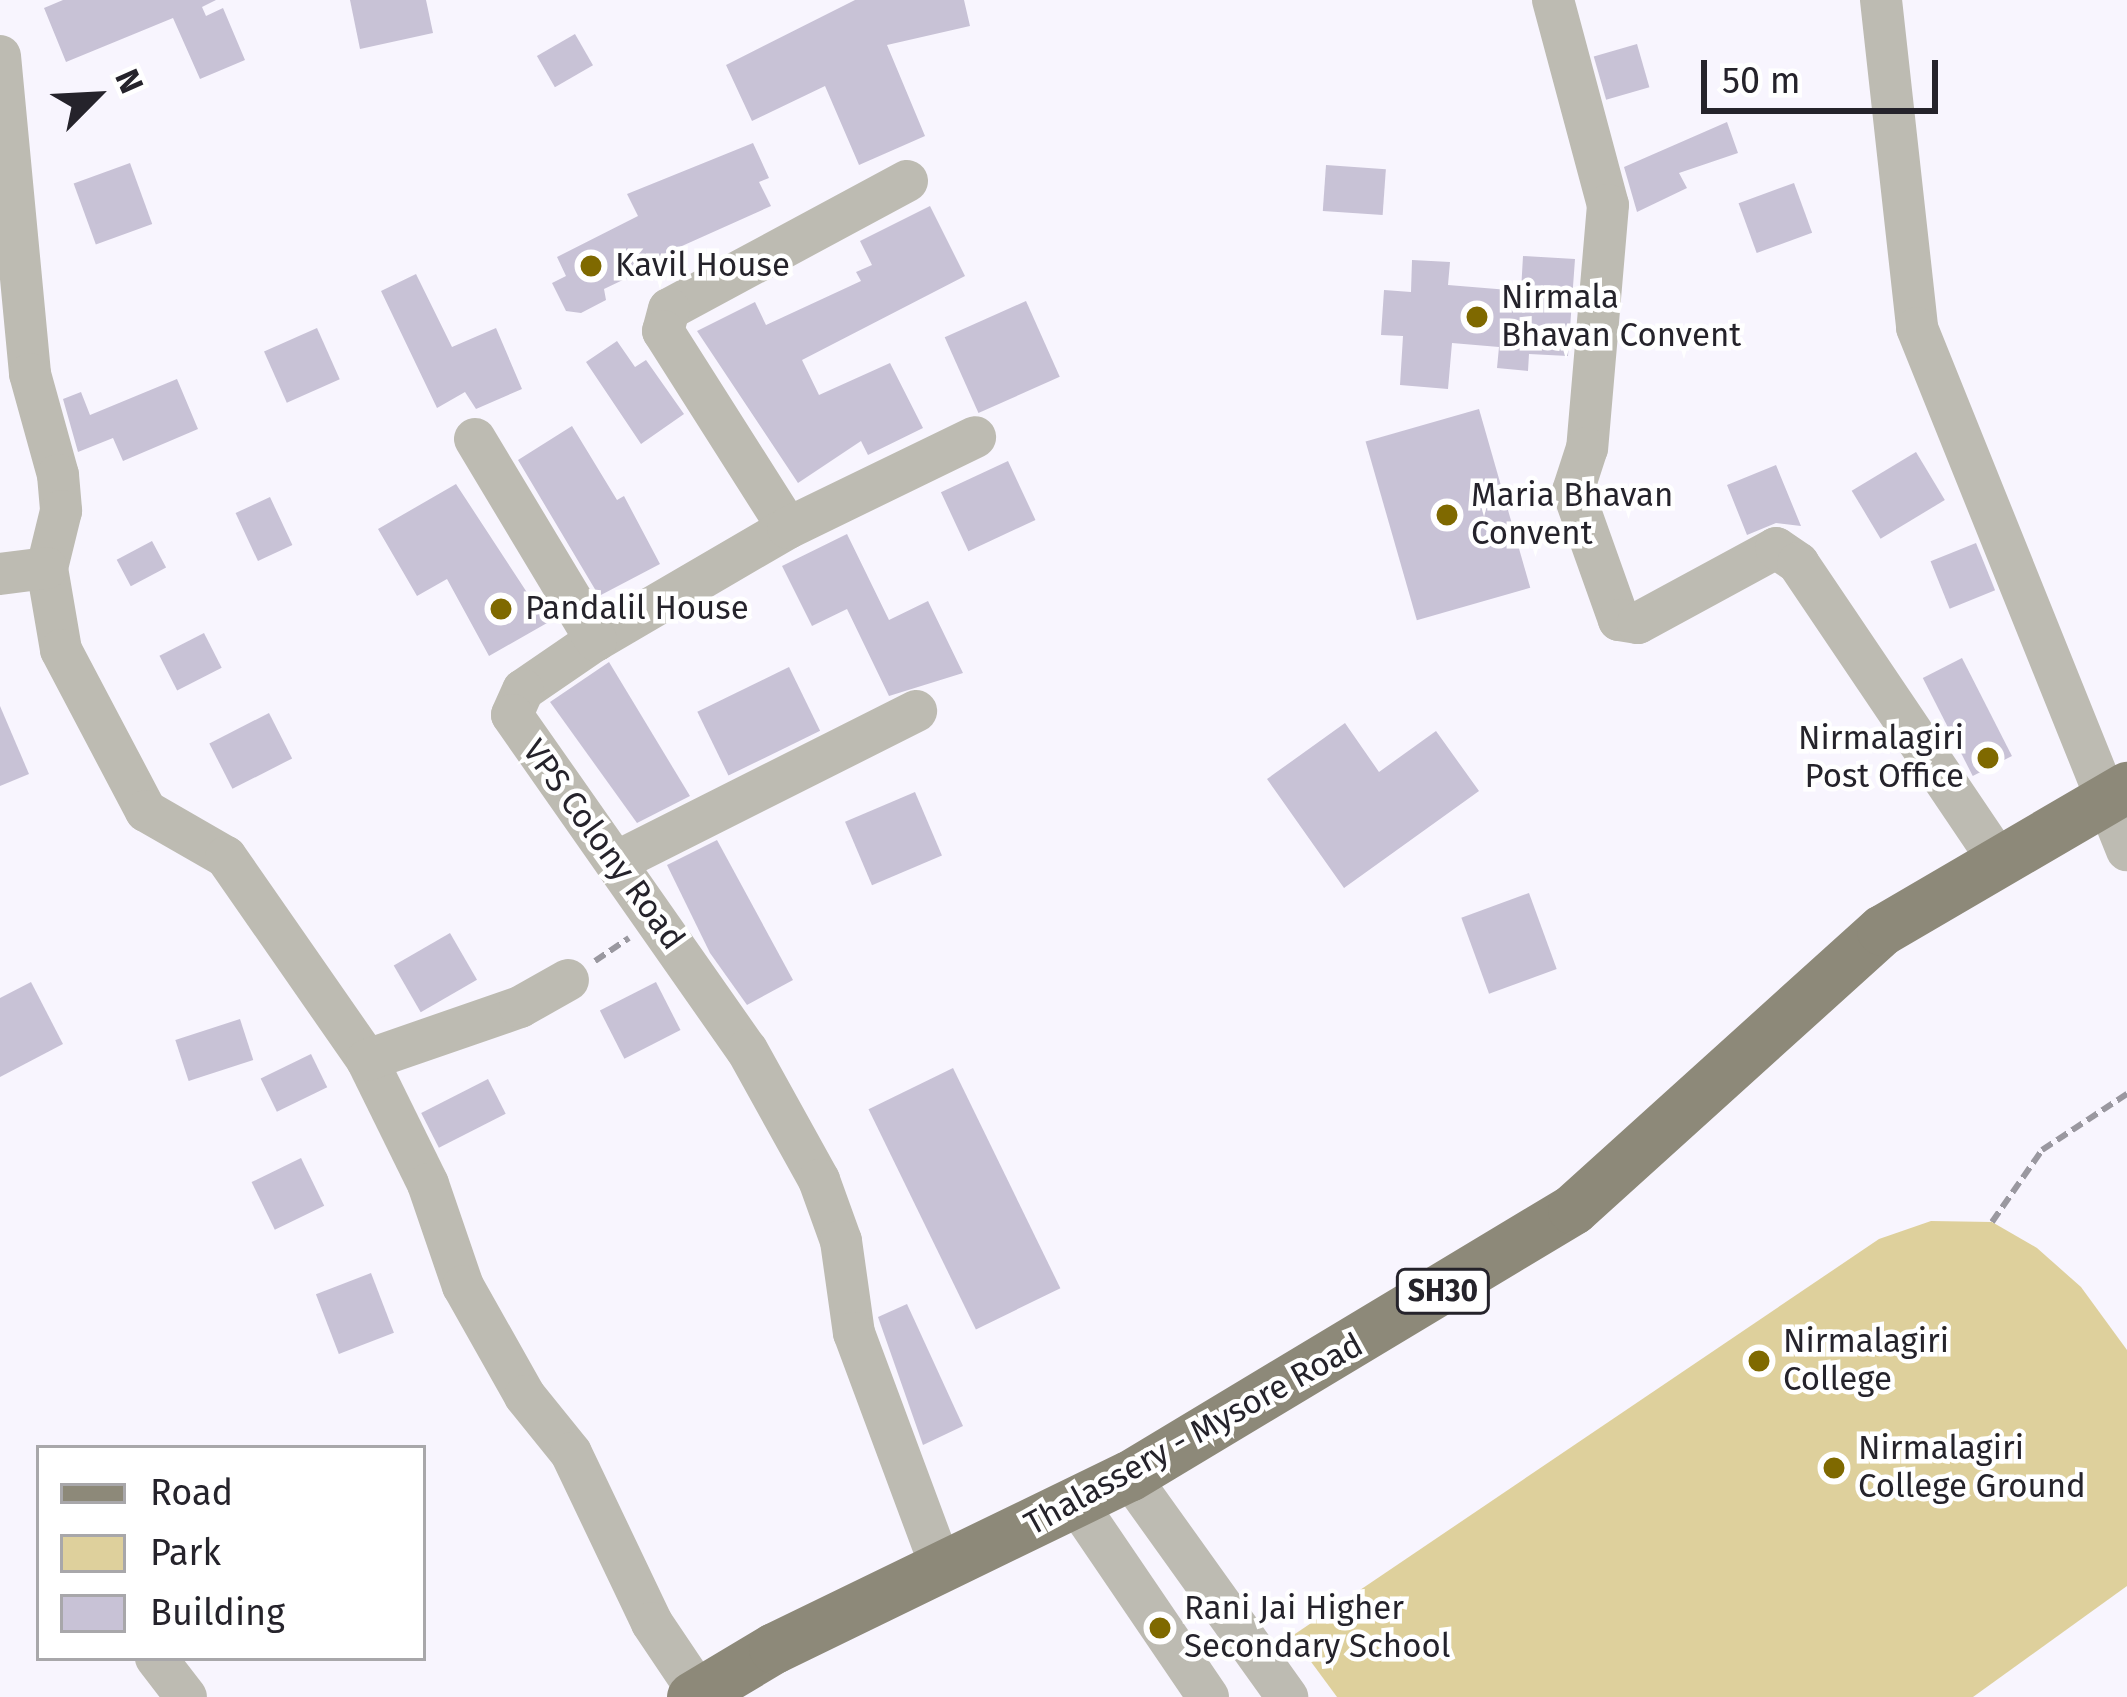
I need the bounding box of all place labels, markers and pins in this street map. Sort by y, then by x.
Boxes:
place label: Kavil House [615,246,790,286]
marker: Kavil House [578,253,604,279]
place label: Nirmala Bhavan Convent [1501,278,1741,356]
marker: Nirmala Bhavan Convent [1464,304,1490,330]
place label: Maria Bhavan Convent [1471,476,1673,554]
marker: Maria Bhavan Convent [1434,502,1460,528]
place label: Pandalil House [525,589,749,629]
marker: Pandalil House [488,596,514,622]
place label: Nirmalagiri Post Office [1798,719,1964,797]
marker: Nirmalagiri Post Office [1975,745,2001,771]
place label: Nirmalagiri College [1783,1322,1949,1400]
marker: Nirmalagiri College [1746,1348,1772,1374]
place label: Nirmalagiri College Ground [1858,1429,2086,1507]
marker: Nirmalagiri College Ground [1821,1455,1847,1481]
place label: Rani Jai Higher Secondary School [1184,1589,1450,1667]
marker: Rani Jai Higher Secondary School [1147,1615,1173,1641]

